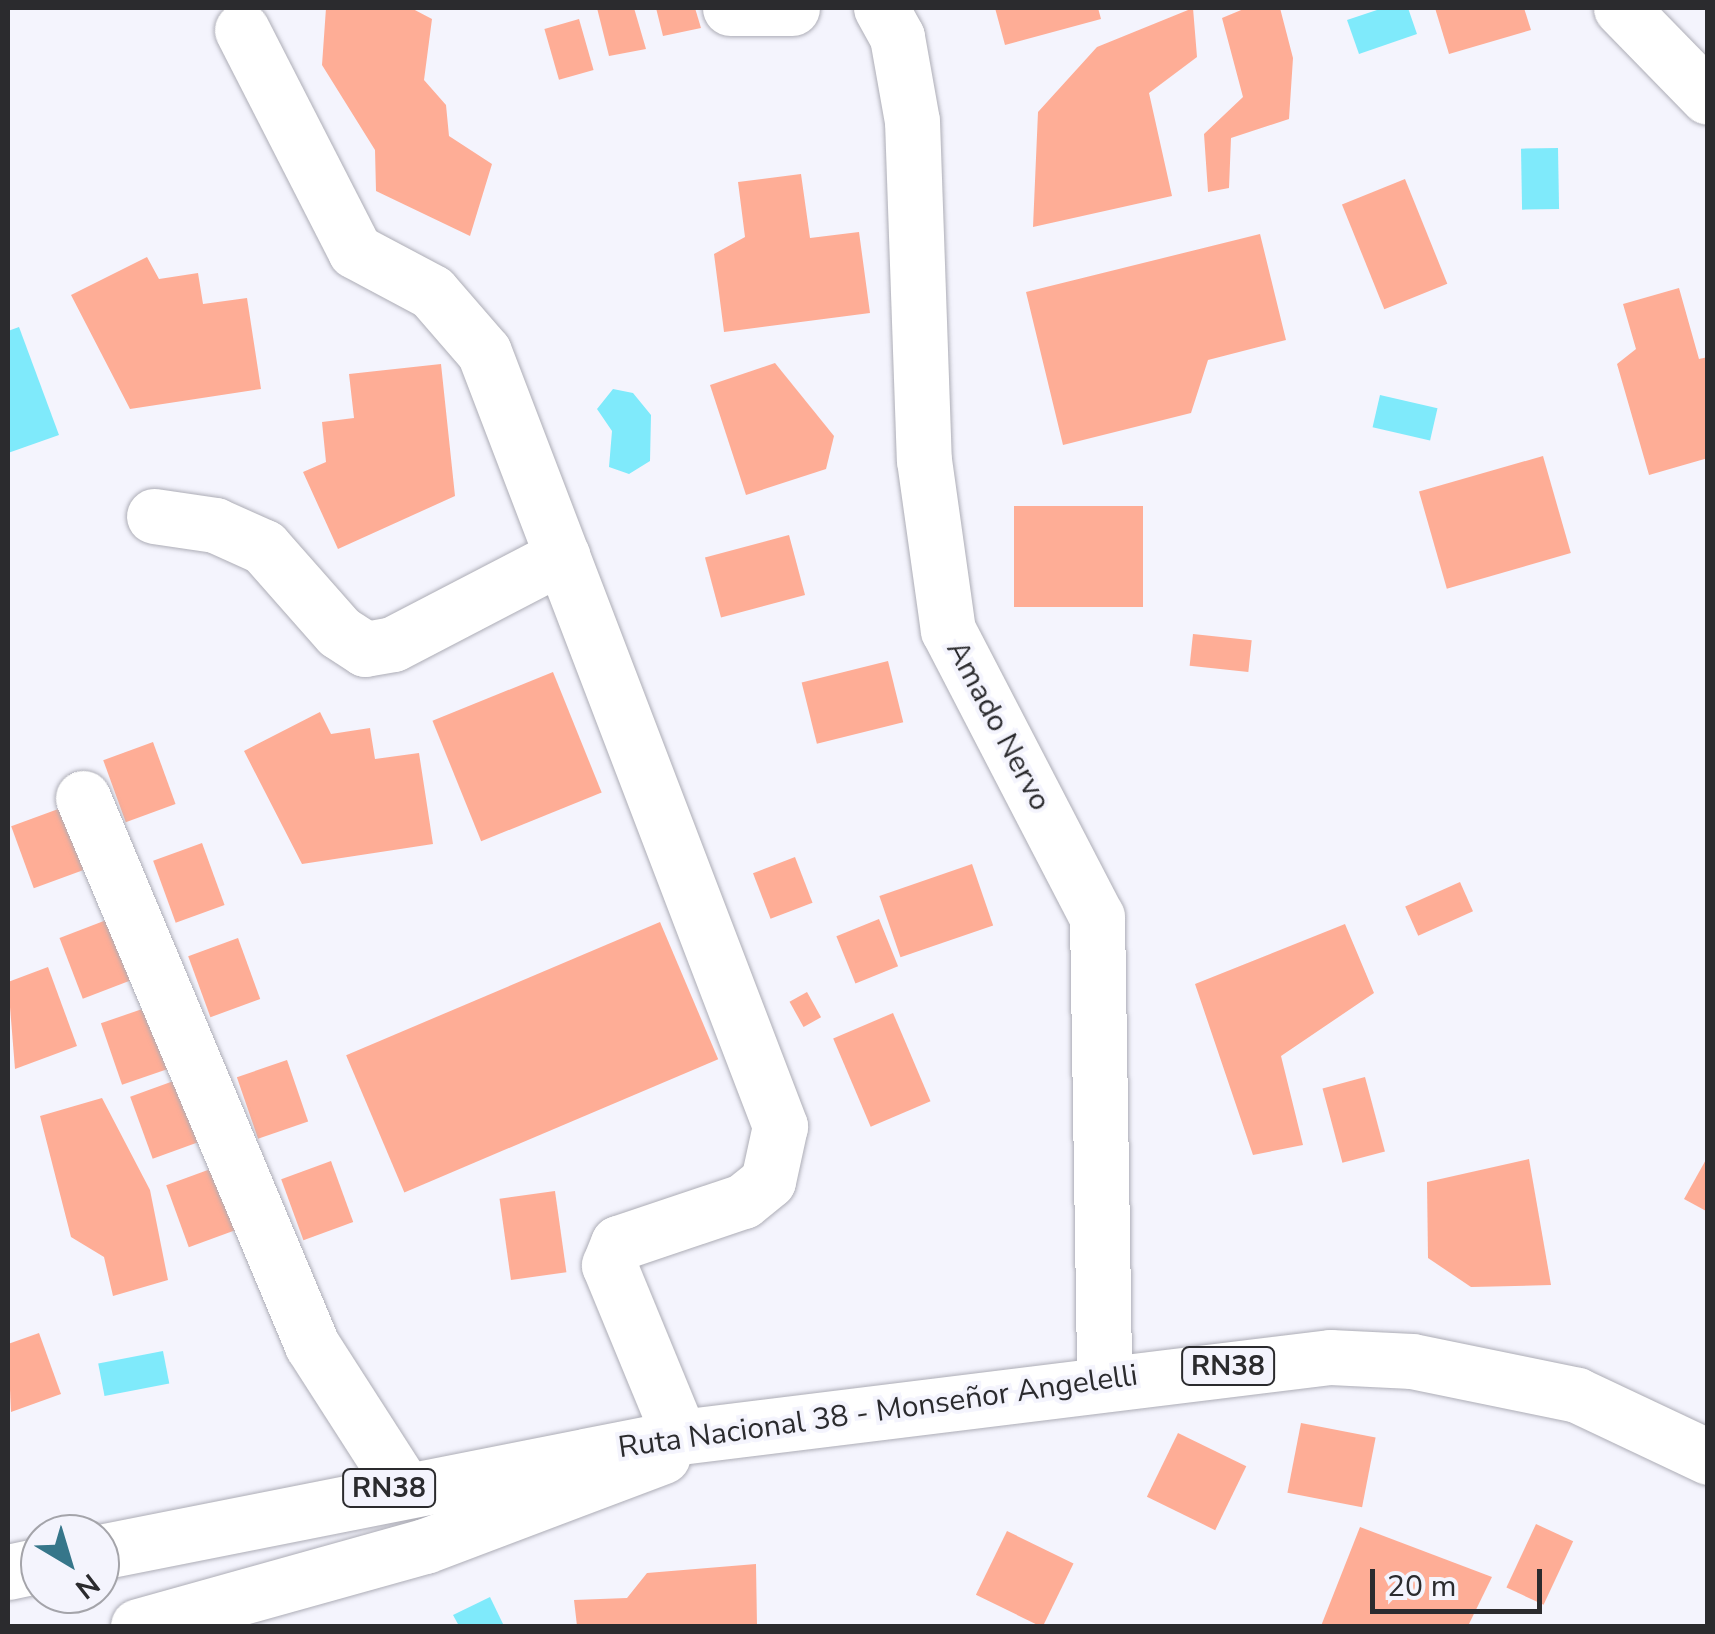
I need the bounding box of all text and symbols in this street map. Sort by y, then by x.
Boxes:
street label: Amado Nervo [938,635,1058,817]
road number: RN38 [1180,1343,1276,1389]
street label: Ruta Nacional 38 - Monseñor Angelelli [616,1358,1140,1466]
road number: RN38 [342,1465,436,1511]
north arrow [20,1514,120,1614]
scale bar [1375,1549,1548,1611]
text: N [67,1565,107,1607]
text: 20 m [1387,1566,1456,1607]

